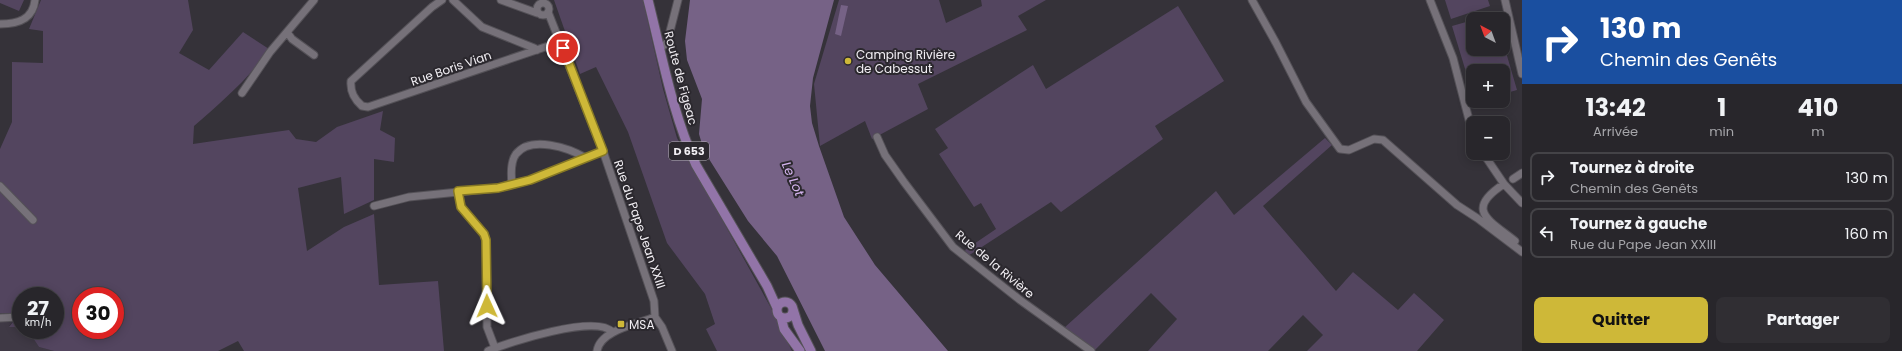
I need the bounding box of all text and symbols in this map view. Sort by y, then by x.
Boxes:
text: 130 m [1600,9,1681,48]
north arrow [1466,12,1510,56]
map controls [1466,12,1510,160]
icon: right [1534,16,1586,68]
street label: Route de Figeac [660,29,702,127]
pin [546,31,580,65]
icon: arrive [552,37,574,59]
street label: Rue Boris Vian [408,46,494,90]
place label: Camping Rivière de Cabessut [856,46,955,77]
text: Chemin des Genêts [1600,47,1777,72]
marker: Camping Rivière de Cabessut [843,56,853,66]
button: + [1466,64,1510,108]
text: 13:42 [1585,91,1646,124]
text: 1 [1717,91,1726,124]
text: 410 [1798,91,1839,124]
button: − [1466,116,1510,160]
text: Arrivée [1593,122,1638,141]
text: min [1709,122,1734,141]
text: m [1811,122,1825,141]
road number: D 653 [669,142,709,160]
street label: Rue du Pape Jean XXIII [610,157,670,291]
text: Tournez à droite [1570,157,1694,178]
water label: Le Lot [777,159,809,200]
icon: right [1536,166,1558,188]
text: 130 m [1845,167,1888,188]
text: Chemin des Genêts [1570,179,1698,198]
text: Tournez à gauche [1570,213,1707,234]
icon: left [1536,222,1558,244]
text: 160 m [1845,223,1888,244]
street label: Rue de la Rivière [952,226,1038,302]
text: Rue du Pape Jean XXIII [1570,235,1716,254]
position arrow [466,285,508,327]
speed limit sign: 30 [72,287,124,339]
text: 27 [27,294,49,322]
button: Quitter [1534,297,1708,343]
button: Partager [1716,297,1890,343]
text: km/h [25,315,51,330]
place label: MSA [629,316,654,333]
marker: MSA [616,319,626,329]

